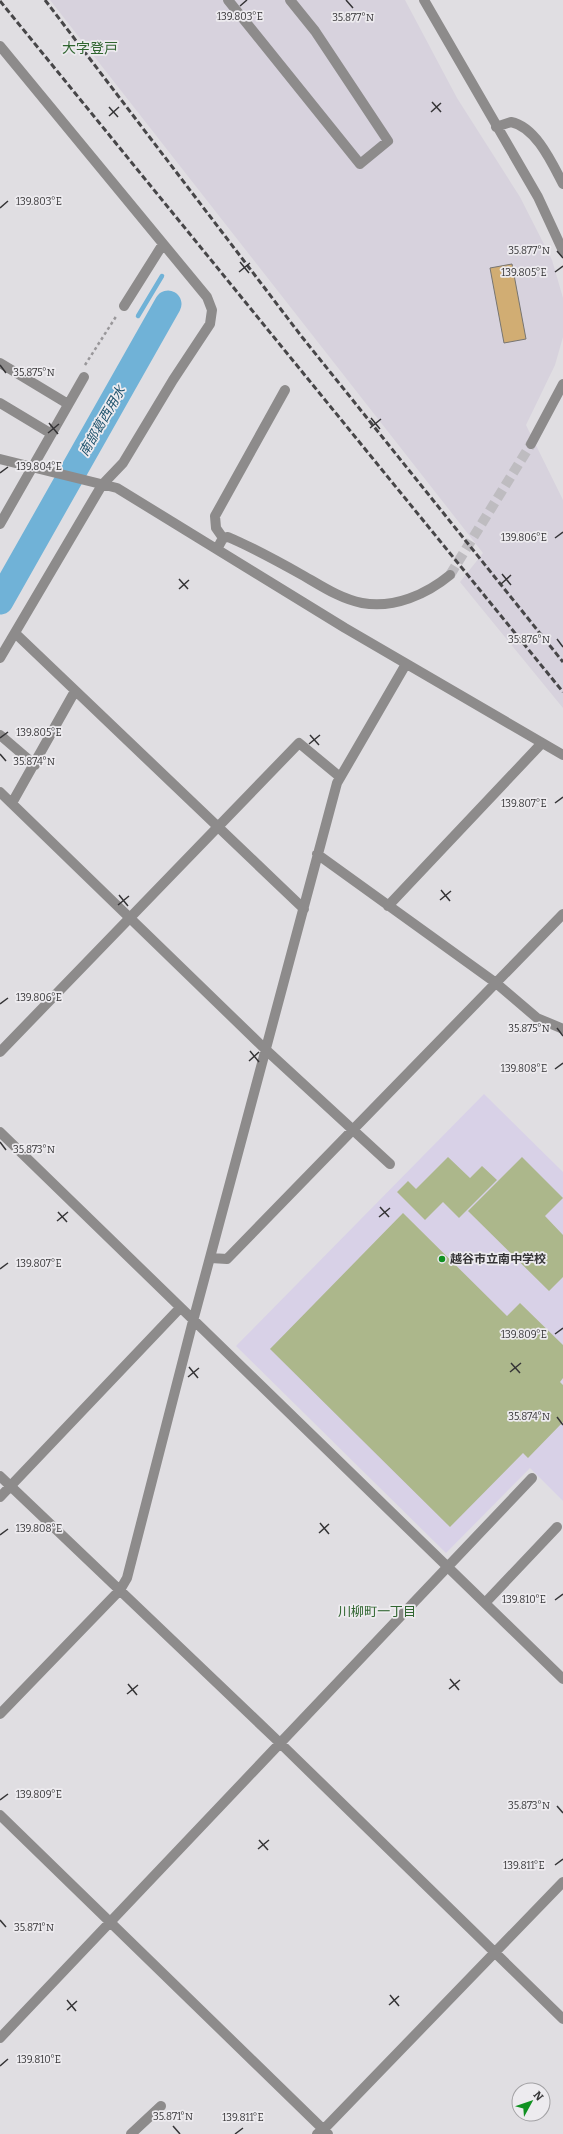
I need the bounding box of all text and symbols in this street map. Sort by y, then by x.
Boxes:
text: 139.803°E [217,11,263,23]
text: 35.877°N [332,12,374,24]
district label: 大字登戸 [62,40,118,57]
text: 139.803°E [16,196,62,208]
text: 35.877°N [508,245,550,257]
text: 139.805°E [501,267,547,279]
text: 35.875°N [13,367,55,379]
water label: 南部葛西用水 [76,382,129,459]
text: 139.804°E [16,461,62,473]
text: 139.806°E [501,532,547,544]
text: 35.876°N [508,634,550,646]
text: 139.805°E [16,727,62,739]
text: 35.874°N [13,756,55,768]
text: 139.807°E [501,798,547,810]
text: 139.806°E [16,992,62,1004]
text: 35.875°N [508,1023,550,1035]
text: 139.808°E [501,1063,547,1075]
text: 35.873°N [13,1144,55,1156]
place label: 越谷市立南中学校 [450,1252,546,1266]
marker: 越谷市立南中学校 [437,1254,447,1264]
text: 139.807°E [16,1258,62,1270]
text: 139.809°E [501,1329,547,1341]
text: 35.874°N [508,1411,550,1423]
text: 139.808°E [16,1523,62,1535]
text: 139.810°E [502,1594,546,1606]
district label: 川柳町一丁目 [338,1604,416,1619]
text: 139.809°E [16,1789,62,1801]
text: 35.873°N [508,1800,550,1812]
text: 139.811°E [503,1860,545,1872]
text: 35.871°N [14,1922,54,1934]
text: 139.810°E [17,2054,61,2066]
north arrow [511,2082,551,2122]
text: N [531,2088,546,2104]
text: 35.871°N [153,2111,193,2123]
text: 139.811°E [222,2112,264,2124]

